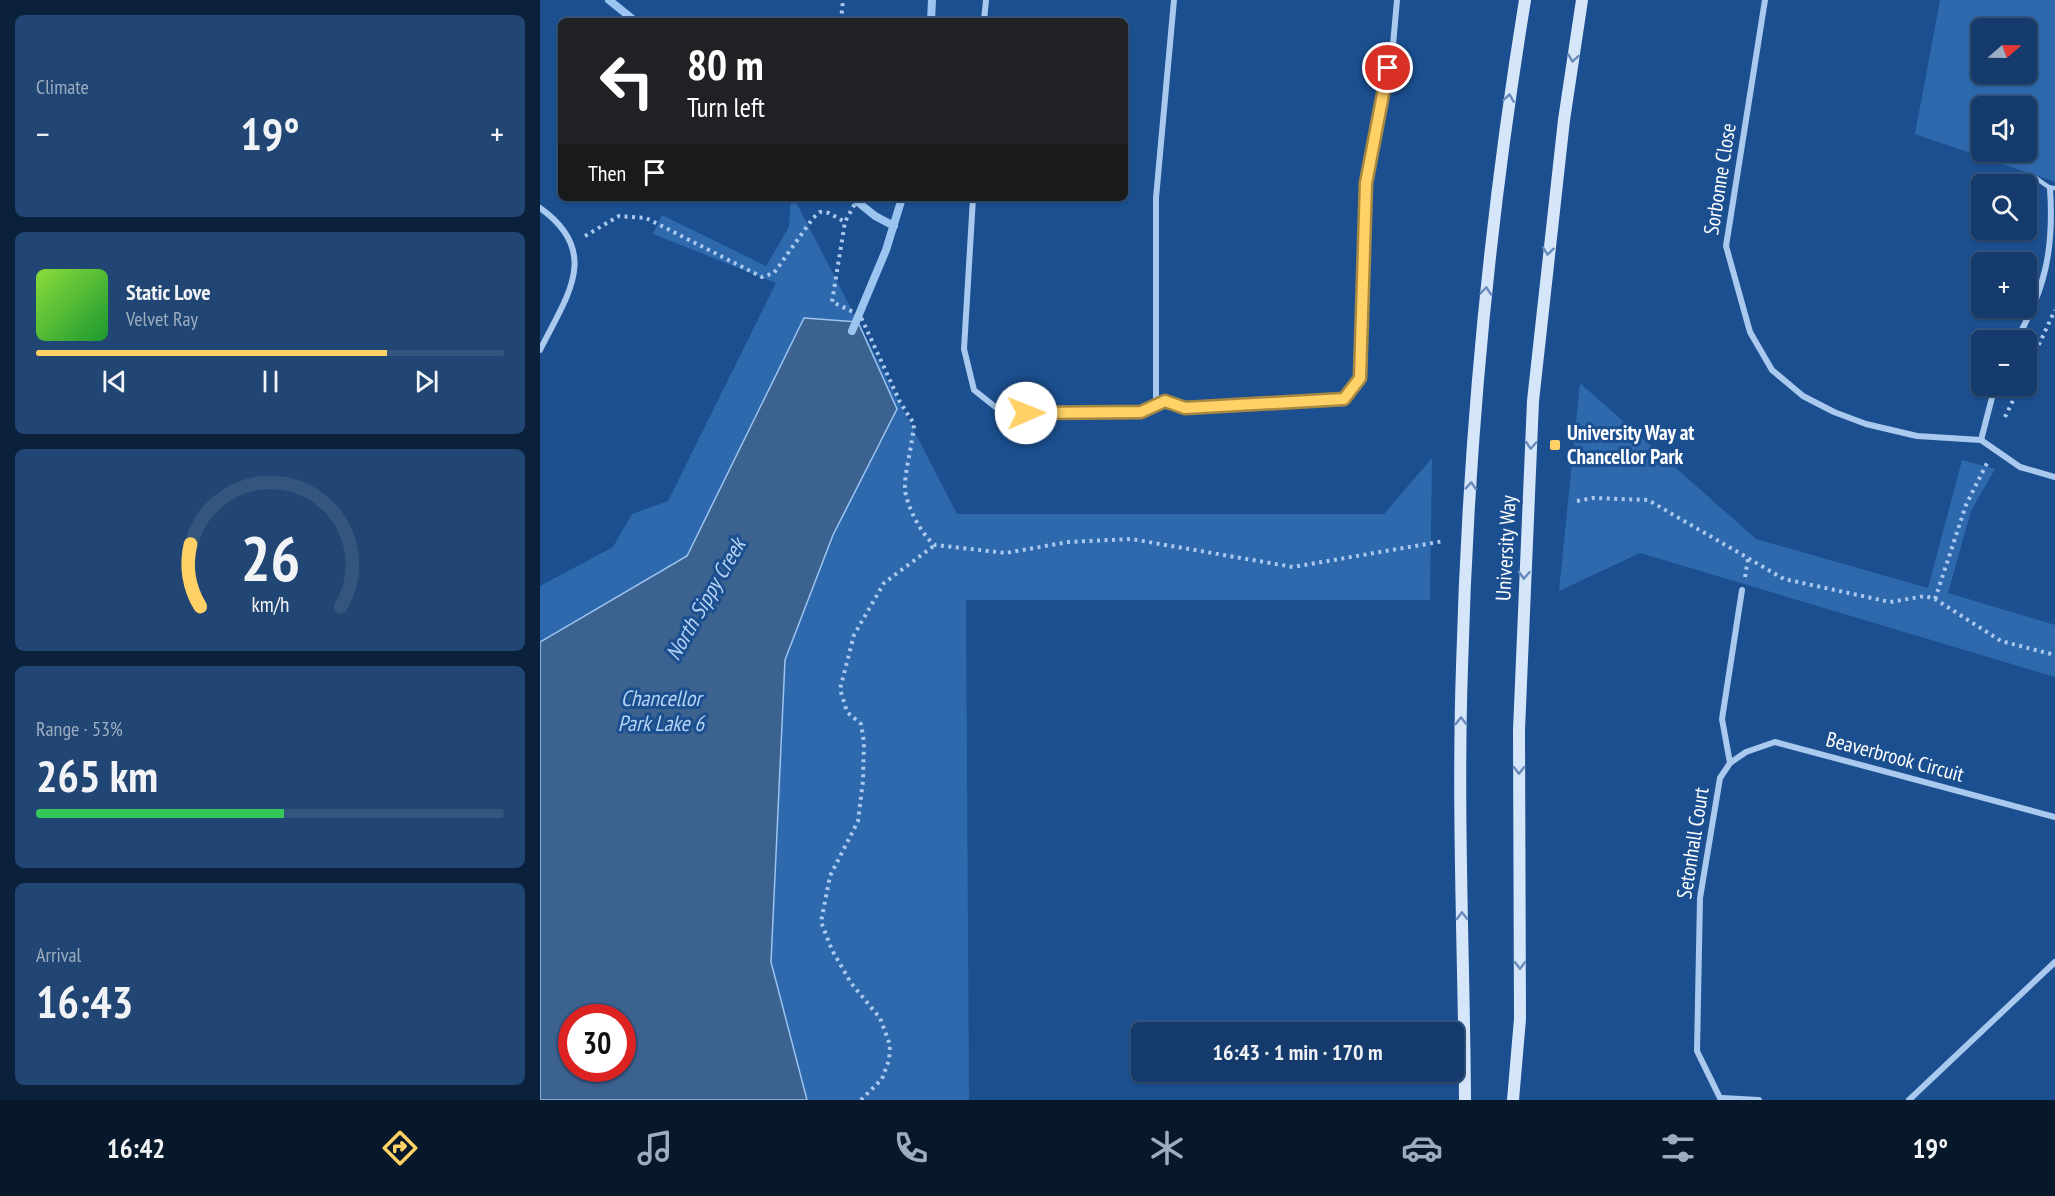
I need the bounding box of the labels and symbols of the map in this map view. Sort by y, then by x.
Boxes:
north arrow [1971,18,2037,84]
pin [1362,42,1413,93]
one-way arrow [1568,53,1580,62]
one-way arrow [1502,93,1514,103]
street label: Sorbonne Close [1697,121,1742,237]
one-way arrow [1542,247,1555,256]
one-way arrow [1479,287,1492,296]
position arrow [994,381,1058,445]
place label: University Way at Chancellor Park [1567,419,1694,470]
marker: University Way at Chancellor Park [1548,438,1562,452]
one-way arrow [1524,441,1537,450]
one-way arrow [1464,481,1477,490]
street label: University Way [1489,494,1522,601]
water label: North Sippy Creek [659,531,752,665]
one-way arrow [1518,571,1531,580]
water label: Chancellor Park Lake 6 [618,684,706,737]
one-way arrow [1455,716,1467,725]
street label: Beaverbrook Circuit [1823,725,1967,788]
one-way arrow [1513,766,1525,775]
street label: Setonhall Court [1670,785,1715,901]
one-way arrow [1456,911,1468,920]
one-way arrow [1513,961,1526,970]
speed limit sign: 30 [558,1004,636,1082]

